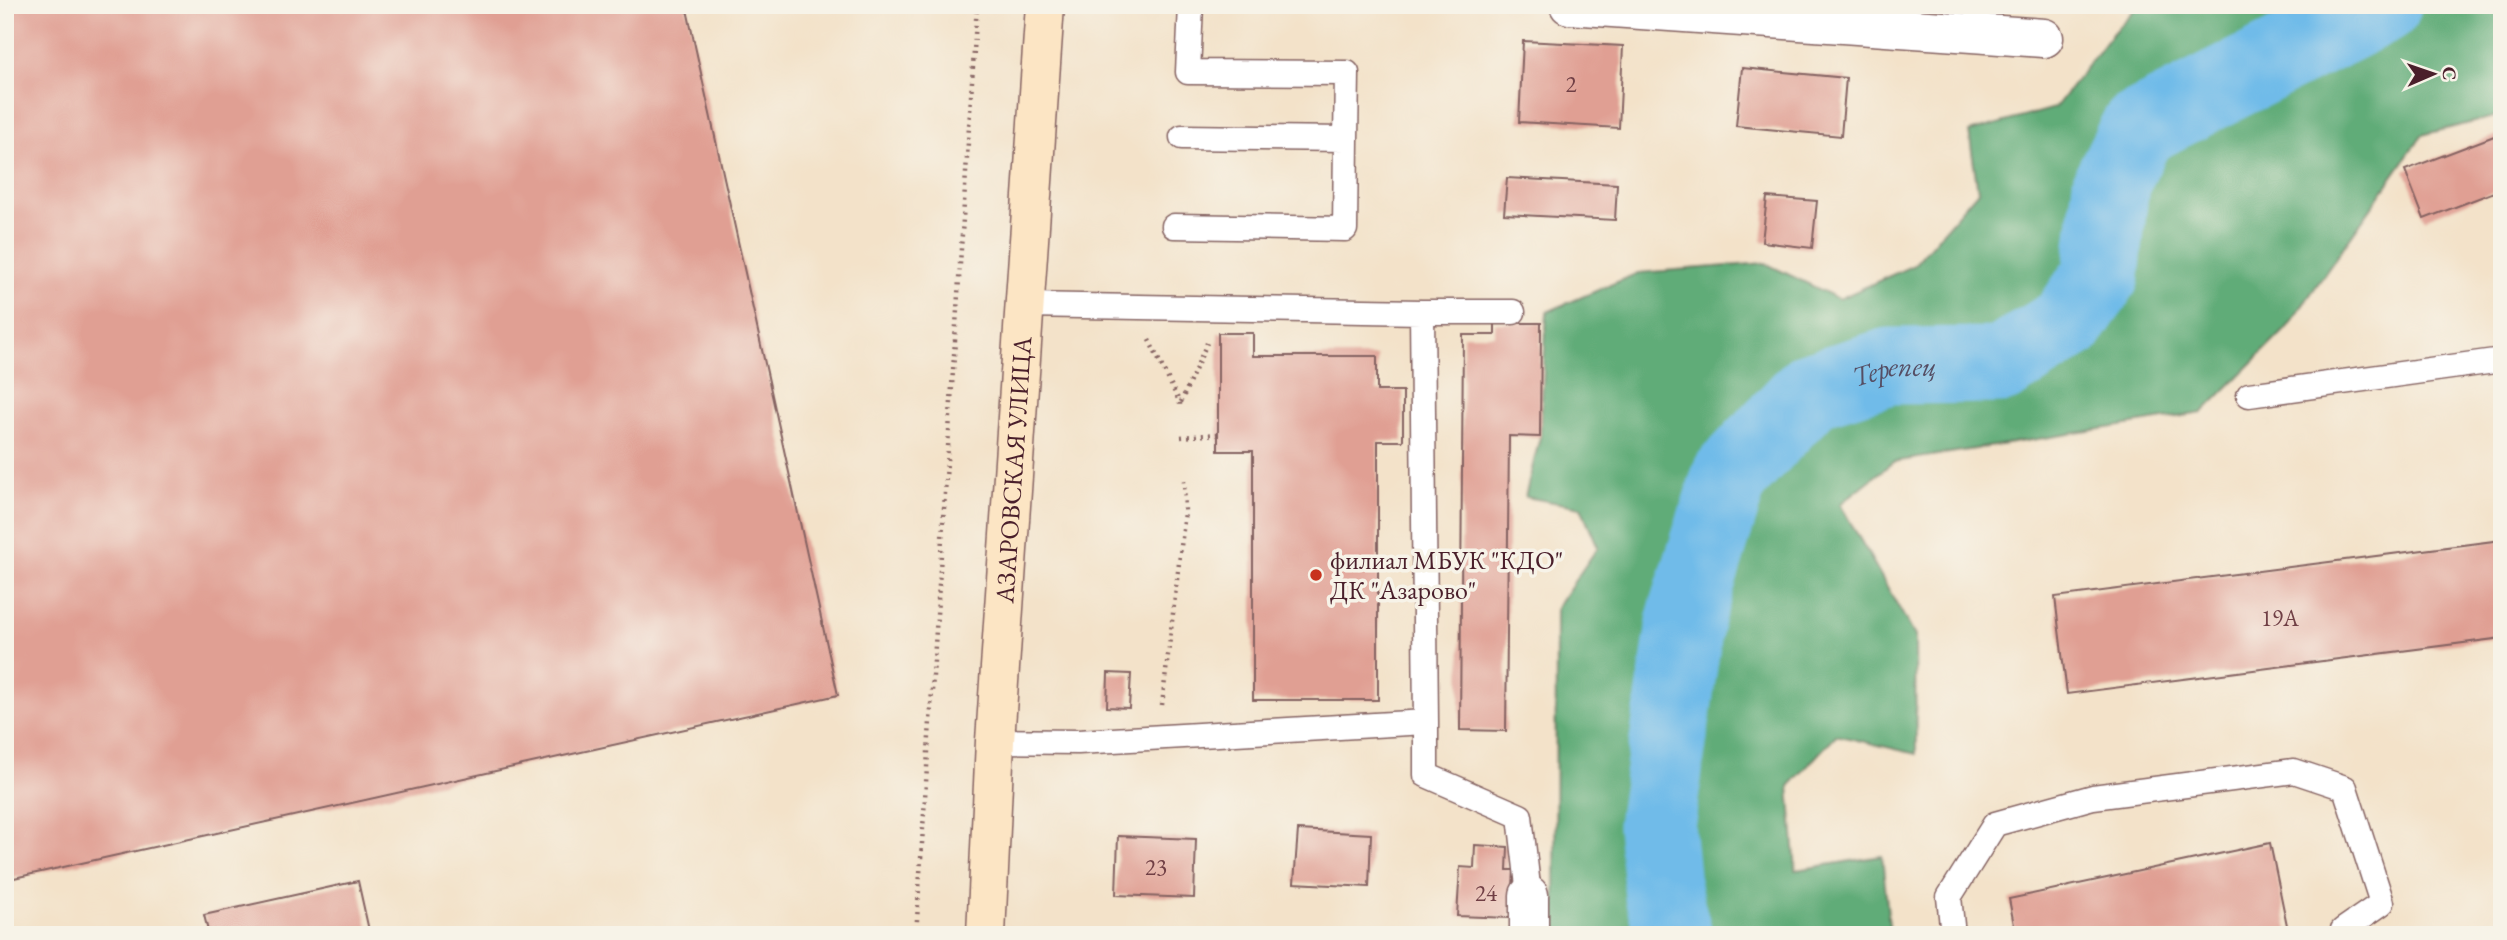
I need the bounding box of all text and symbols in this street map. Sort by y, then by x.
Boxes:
north arrow [2398,38,2468,108]
text: С [2437,66,2462,81]
house number: 2 [1565,69,1577,99]
street label: АЗАРОВСКАЯ УЛИЦА [987,334,1040,605]
water label: Терепец [1847,348,1936,395]
place label: филиал МБУК "КДО" ДК "Азарово" [1330,543,1563,607]
marker: филиал МБУК "КДО" ДК "Азарово" [1308,567,1324,583]
house number: 19А [2261,603,2300,633]
house number: 23 [1145,852,1167,882]
house number: 24 [1475,878,1498,908]

